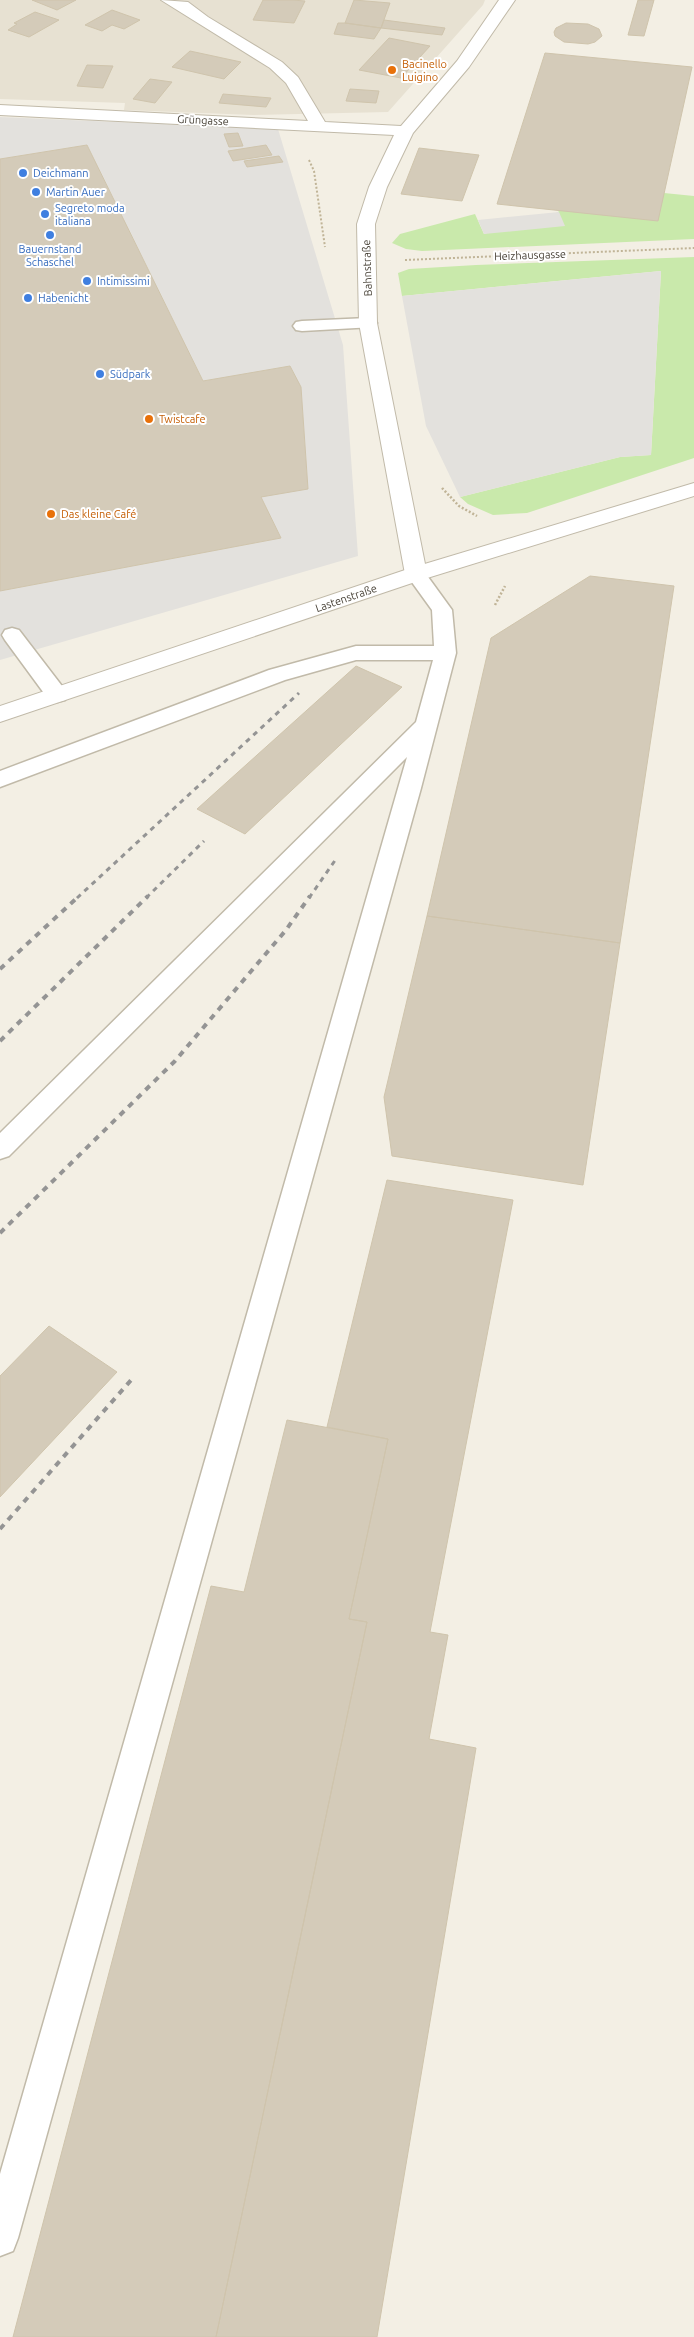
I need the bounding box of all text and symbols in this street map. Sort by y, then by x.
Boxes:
place label: Bacinello Luigino [402,58,447,83]
marker: Bacinello Luigino [386,64,398,76]
street label: Grüngasse [177,113,229,127]
marker: Deichmann [17,167,29,179]
place label: Deichmann [33,167,89,179]
marker: Martin Auer [30,186,42,198]
place label: Martin Auer [46,186,106,198]
place label: Segreto moda italiana [55,202,125,227]
marker: Segreto moda italiana [39,208,51,220]
marker: Bauernstand Schaschel [44,229,56,241]
street label: Bahnstraße [360,239,374,297]
place label: Bauernstand Schaschel [19,243,81,268]
street label: Heizhausgasse [494,248,566,262]
marker: Intimissimi [81,275,93,287]
place label: Intimissimi [97,275,150,287]
marker: Habenicht [22,292,34,304]
place label: Habenicht [38,292,89,304]
marker: Südpark [94,368,106,380]
place label: Südpark [110,368,151,380]
marker: Twistcafe [143,413,155,425]
place label: Twistcafe [159,413,206,425]
marker: Das kleine Café [45,508,57,520]
place label: Das kleine Café [61,508,136,520]
street label: Lastenstraße [314,582,378,614]

